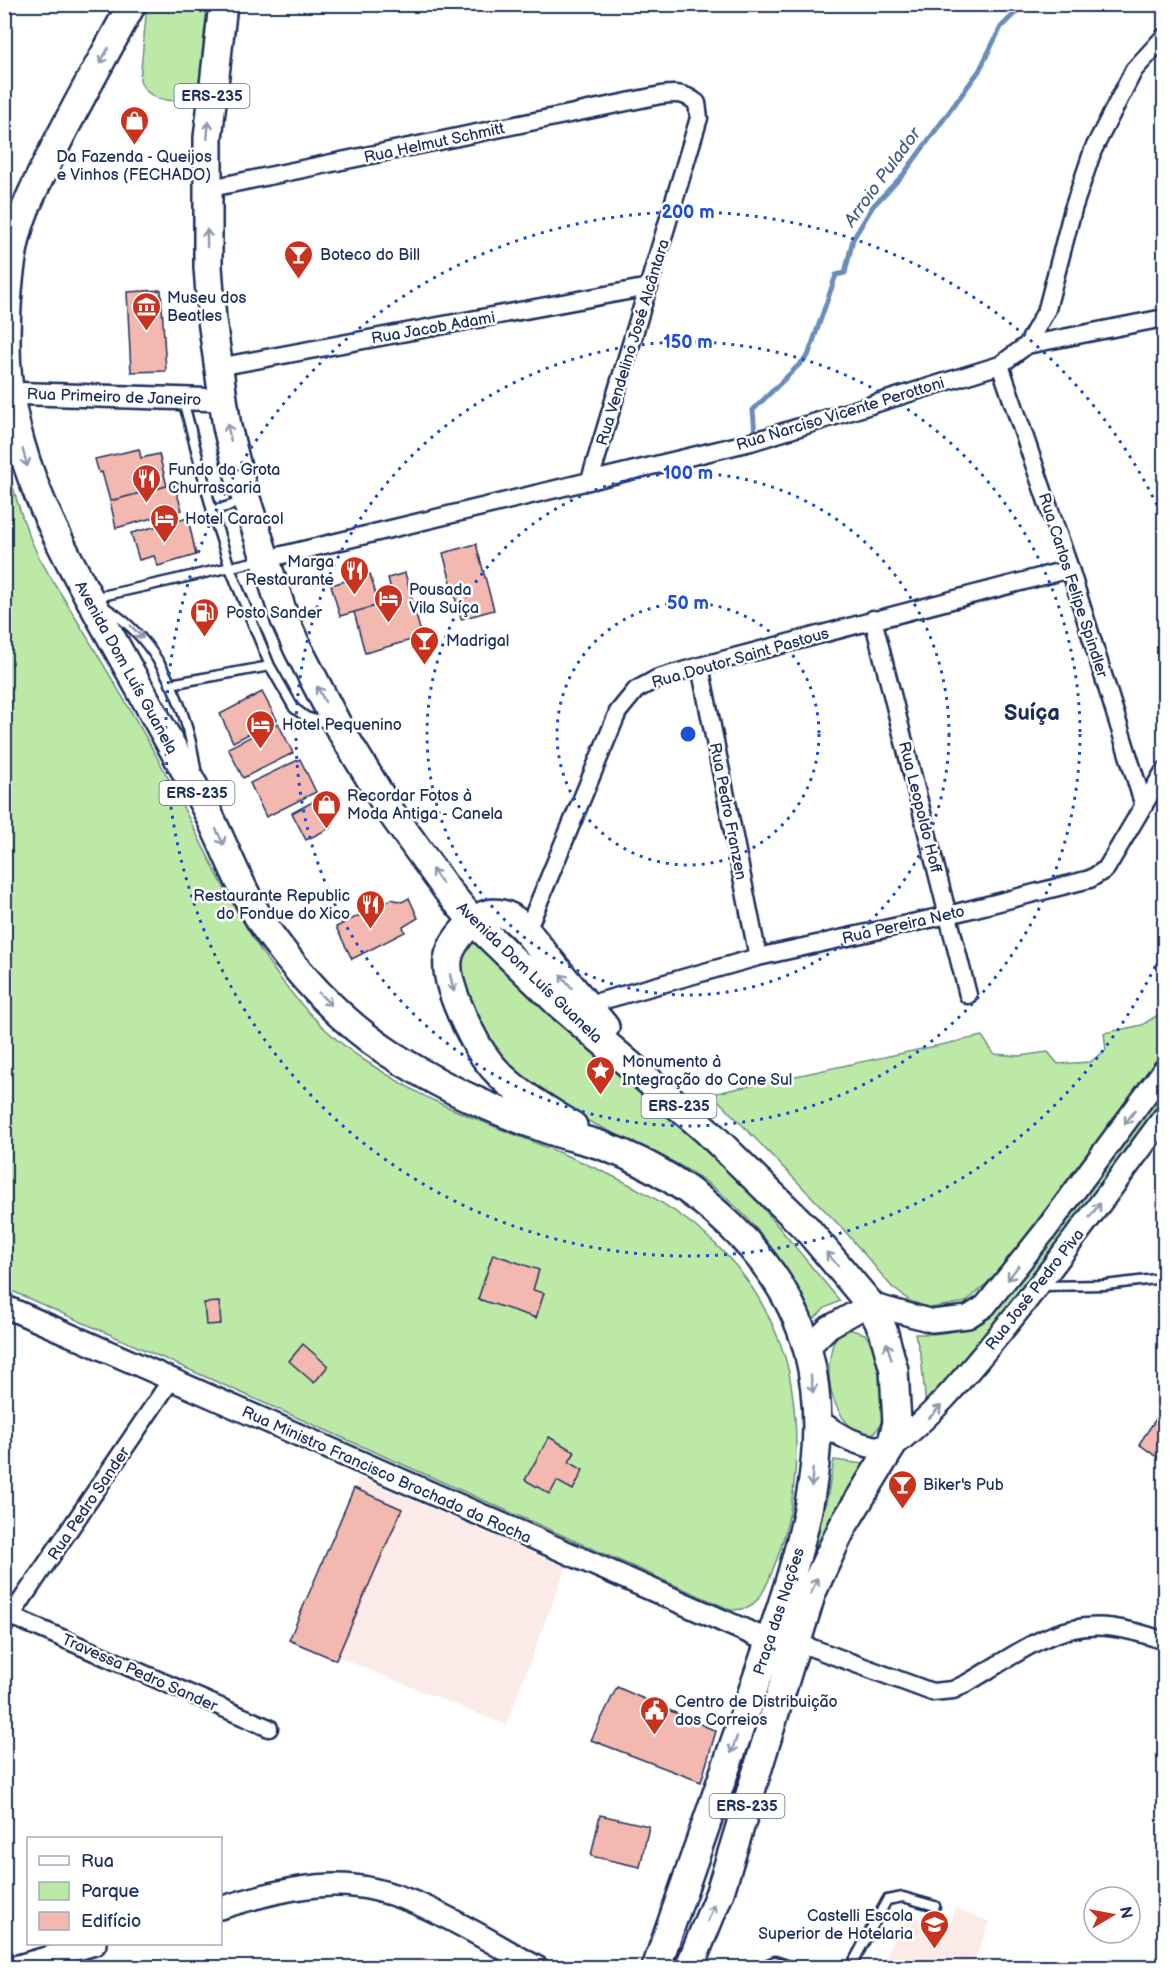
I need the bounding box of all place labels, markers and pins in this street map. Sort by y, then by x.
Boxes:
shop icon: Da Fazenda - Queijos e Vinhos (FECHADO) [118,104,150,146]
place label: Da Fazenda - Queijos e Vinhos (FECHADO) [56,148,212,185]
bar icon: Boteco do Bill [283,238,315,280]
place label: Boteco do Bill [320,246,420,265]
place label: Museu dos Beatles [167,289,247,326]
museum icon: Museu dos Beatles [130,290,162,332]
place label: Fundo da Grota Churrascaria [168,461,280,498]
restaurant icon: Fundo da Grota Churrascaria [131,462,163,504]
hotel icon: Hotel Caracol [148,502,180,544]
place label: Hotel Caracol [185,510,284,529]
place label: Marga Restaurante [245,553,335,590]
restaurant icon: Marga Restaurante [339,554,371,596]
place label: Pousada Vila Suíça [409,581,479,618]
hotel icon: Pousada Vila Suíça [372,582,404,624]
fuel station icon: Posto Sander [189,596,221,638]
place label: Posto Sander [226,604,322,623]
bar icon: Madrigal [409,624,441,666]
place label: Madrigal [446,632,509,651]
hotel icon: Hotel Pequenino [245,708,277,750]
place label: Hotel Pequenino [282,716,402,735]
centre of rings [678,724,698,744]
place label: Recordar Fotos à Moda Antiga - Canela [347,787,503,824]
shop icon: Recordar Fotos à Moda Antiga - Canela [310,788,342,830]
place label: Restaurante Republic do Fondue do Xico [193,887,350,924]
restaurant icon: Restaurante Republic do Fondue do Xico [355,888,387,930]
place label: Monumento à Integração do Cone Sul [622,1053,792,1090]
place icon: Monumento à Integração do Cone Sul [585,1054,617,1096]
bar icon: Biker's Pub [886,1468,918,1510]
place label: Biker's Pub [923,1476,1004,1495]
place label: Centro de Distribuição dos Correios [675,1693,838,1730]
public building icon: Centro de Distribuição dos Correios [638,1694,670,1736]
place label: Castelli Escola Superior de Hotelaria [758,1907,913,1944]
school or university icon: Castelli Escola Superior de Hotelaria [918,1908,950,1950]

